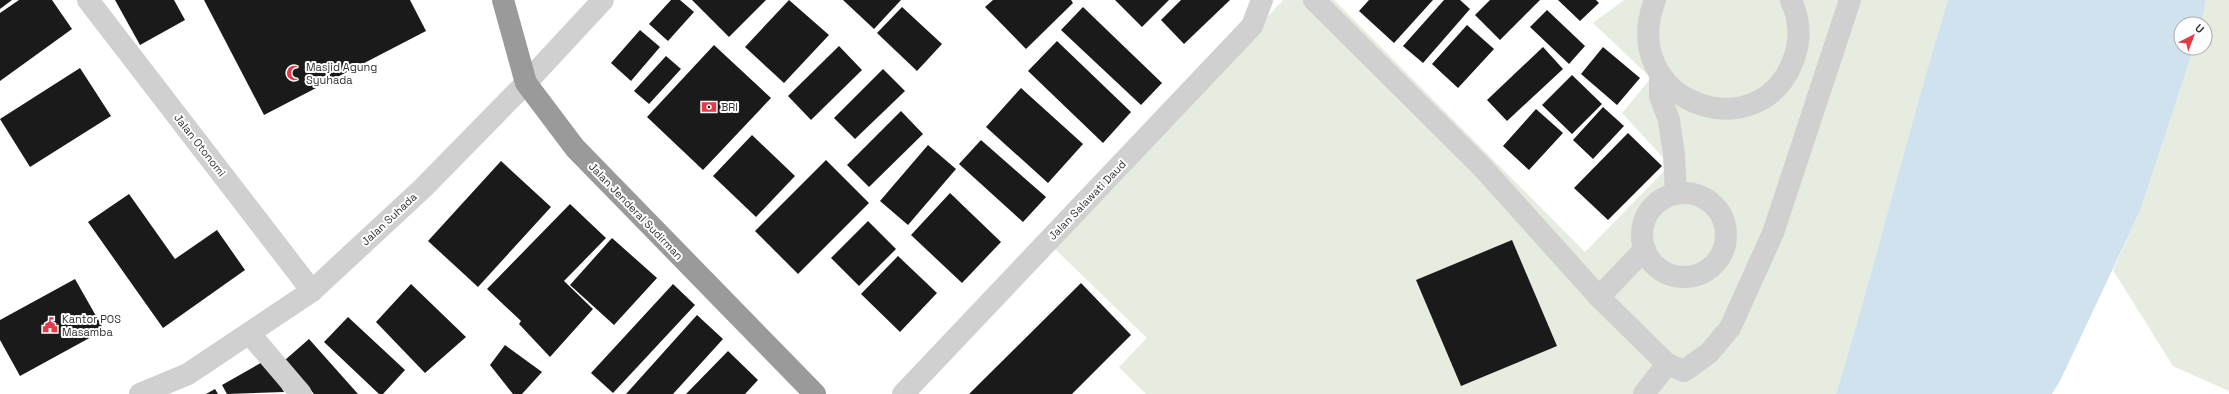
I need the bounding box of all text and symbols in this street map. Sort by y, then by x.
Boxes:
north arrow [2173,16,2213,56]
text: U [2192,21,2207,36]
place label: Masjid Agung Syuhada [306,60,377,87]
mosque icon: Masjid Agung Syuhada [285,64,303,82]
bank icon: BRI [700,98,718,116]
place label: BRI [721,100,738,114]
street label: Jalan Otonomi [171,111,229,179]
street label: Jalan Salawati Daud [1045,157,1129,243]
street label: Jalan Jenderal Sudirman [586,159,686,263]
street label: Jalan Suhada [358,189,420,248]
place label: Kantor POS Masamba [62,312,121,339]
public building icon: Kantor POS Masamba [41,316,59,334]

